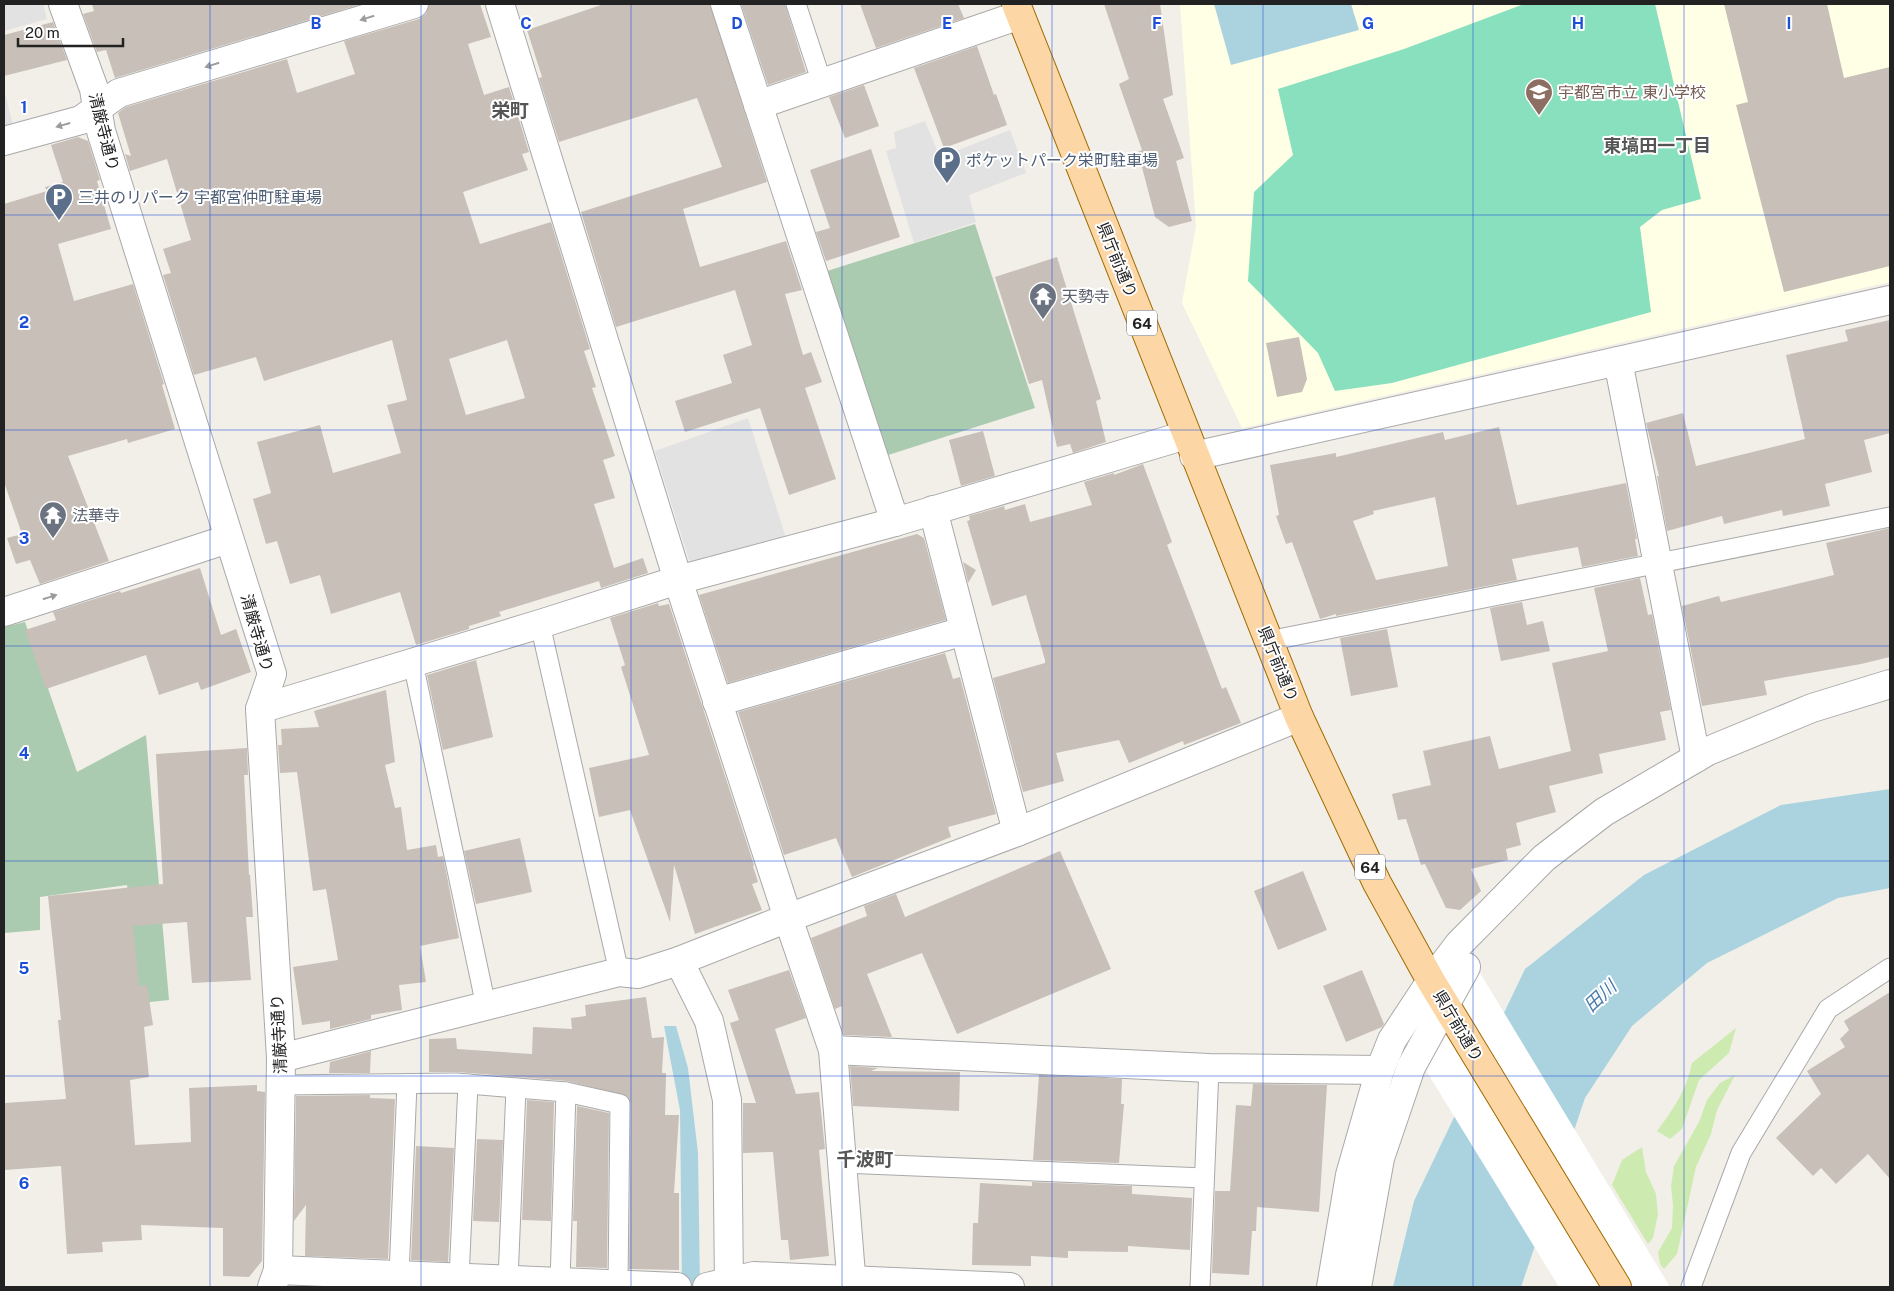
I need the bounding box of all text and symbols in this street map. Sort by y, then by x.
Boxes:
text: B [311,14,322,33]
one-way arrow [360,14,375,22]
text: C [520,14,532,33]
text: D [731,14,743,33]
text: E [942,14,952,33]
text: F [1152,14,1162,33]
text: G [1362,14,1374,33]
text: H [1572,14,1584,33]
text: I [1787,14,1791,33]
scale bar [18,15,122,47]
text: 20 m [25,24,60,41]
one-way arrow [204,61,219,69]
school or university icon: 宇都宮市立 東小学校 [1524,77,1554,116]
place label: 宇都宮市立 東小学校 [1558,83,1706,102]
street label: 清厳寺通り [85,91,123,173]
text: 1 [21,98,27,117]
district label: 栄町 [491,99,529,121]
one-way arrow [55,121,70,129]
district label: 東塙田一丁目 [1603,135,1711,156]
parking icon: ポケットパーク栄町駐車場 [932,145,962,184]
place label: ポケットパーク栄町駐車場 [966,151,1158,170]
parking icon: 三井のリパーク 宇都宮仲町駐車場 [44,182,74,221]
place label: 三井のリパーク 宇都宮仲町駐車場 [78,188,322,207]
street label: 県庁前通り [1093,219,1141,301]
temple icon: 天勢寺 [1028,281,1058,320]
place label: 天勢寺 [1062,287,1110,306]
road number: 64 [1127,310,1157,336]
text: 2 [19,313,29,332]
temple icon: 法華寺 [38,500,68,539]
place label: 法華寺 [72,506,120,525]
text: 3 [19,529,29,548]
street label: 清厳寺通り [237,592,277,674]
one-way arrow [43,593,58,601]
street label: 県庁前通り [1254,623,1302,705]
text: 4 [19,744,30,763]
road number: 64 [1355,854,1385,880]
text: 5 [19,959,30,978]
water label: 田川 [1580,975,1622,1016]
street label: 県庁前通り [1429,987,1487,1065]
street label: 清厳寺通り [267,994,291,1074]
district label: 千波町 [836,1148,894,1170]
text: 6 [19,1174,29,1193]

